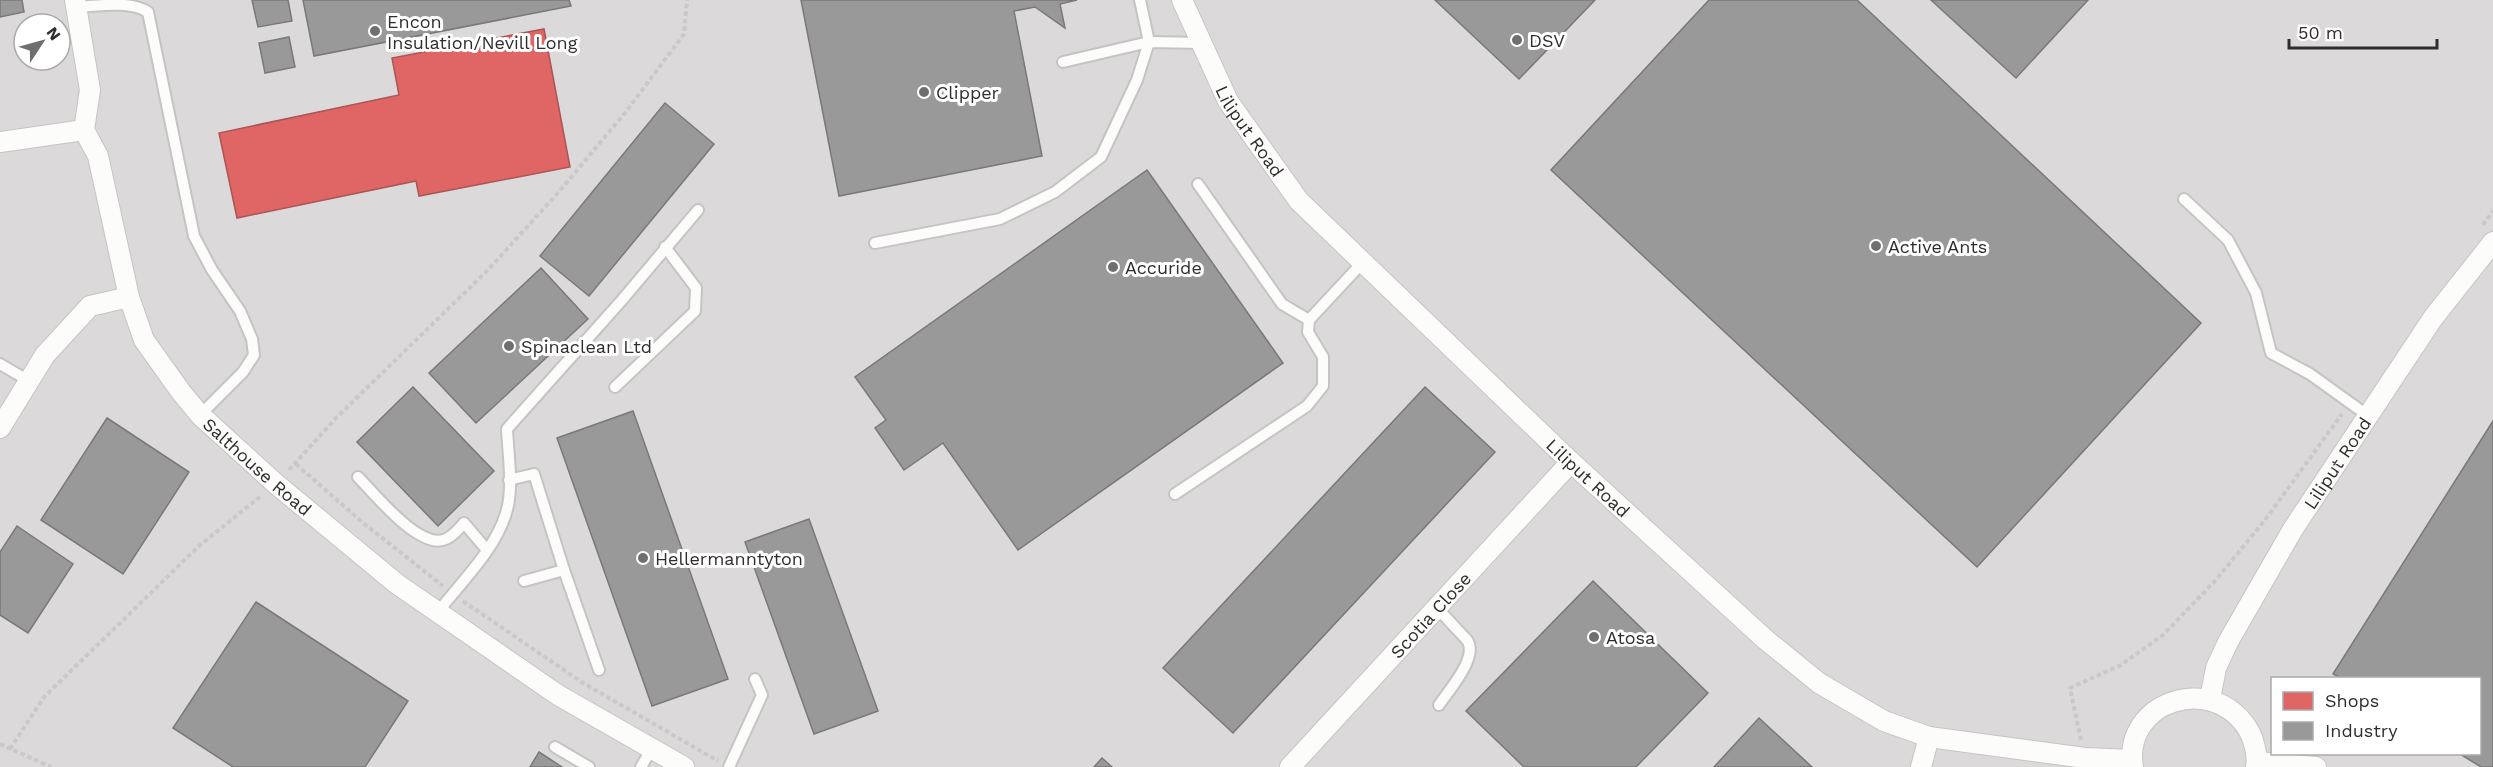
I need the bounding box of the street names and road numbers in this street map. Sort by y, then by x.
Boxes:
street label: Liliput Road [1212,82,1289,180]
street label: Salthouse Road [199,413,316,520]
street label: Liliput Road [2299,413,2375,513]
street label: Liliput Road [1542,434,1634,521]
street label: Scotia Close [1386,568,1475,662]

